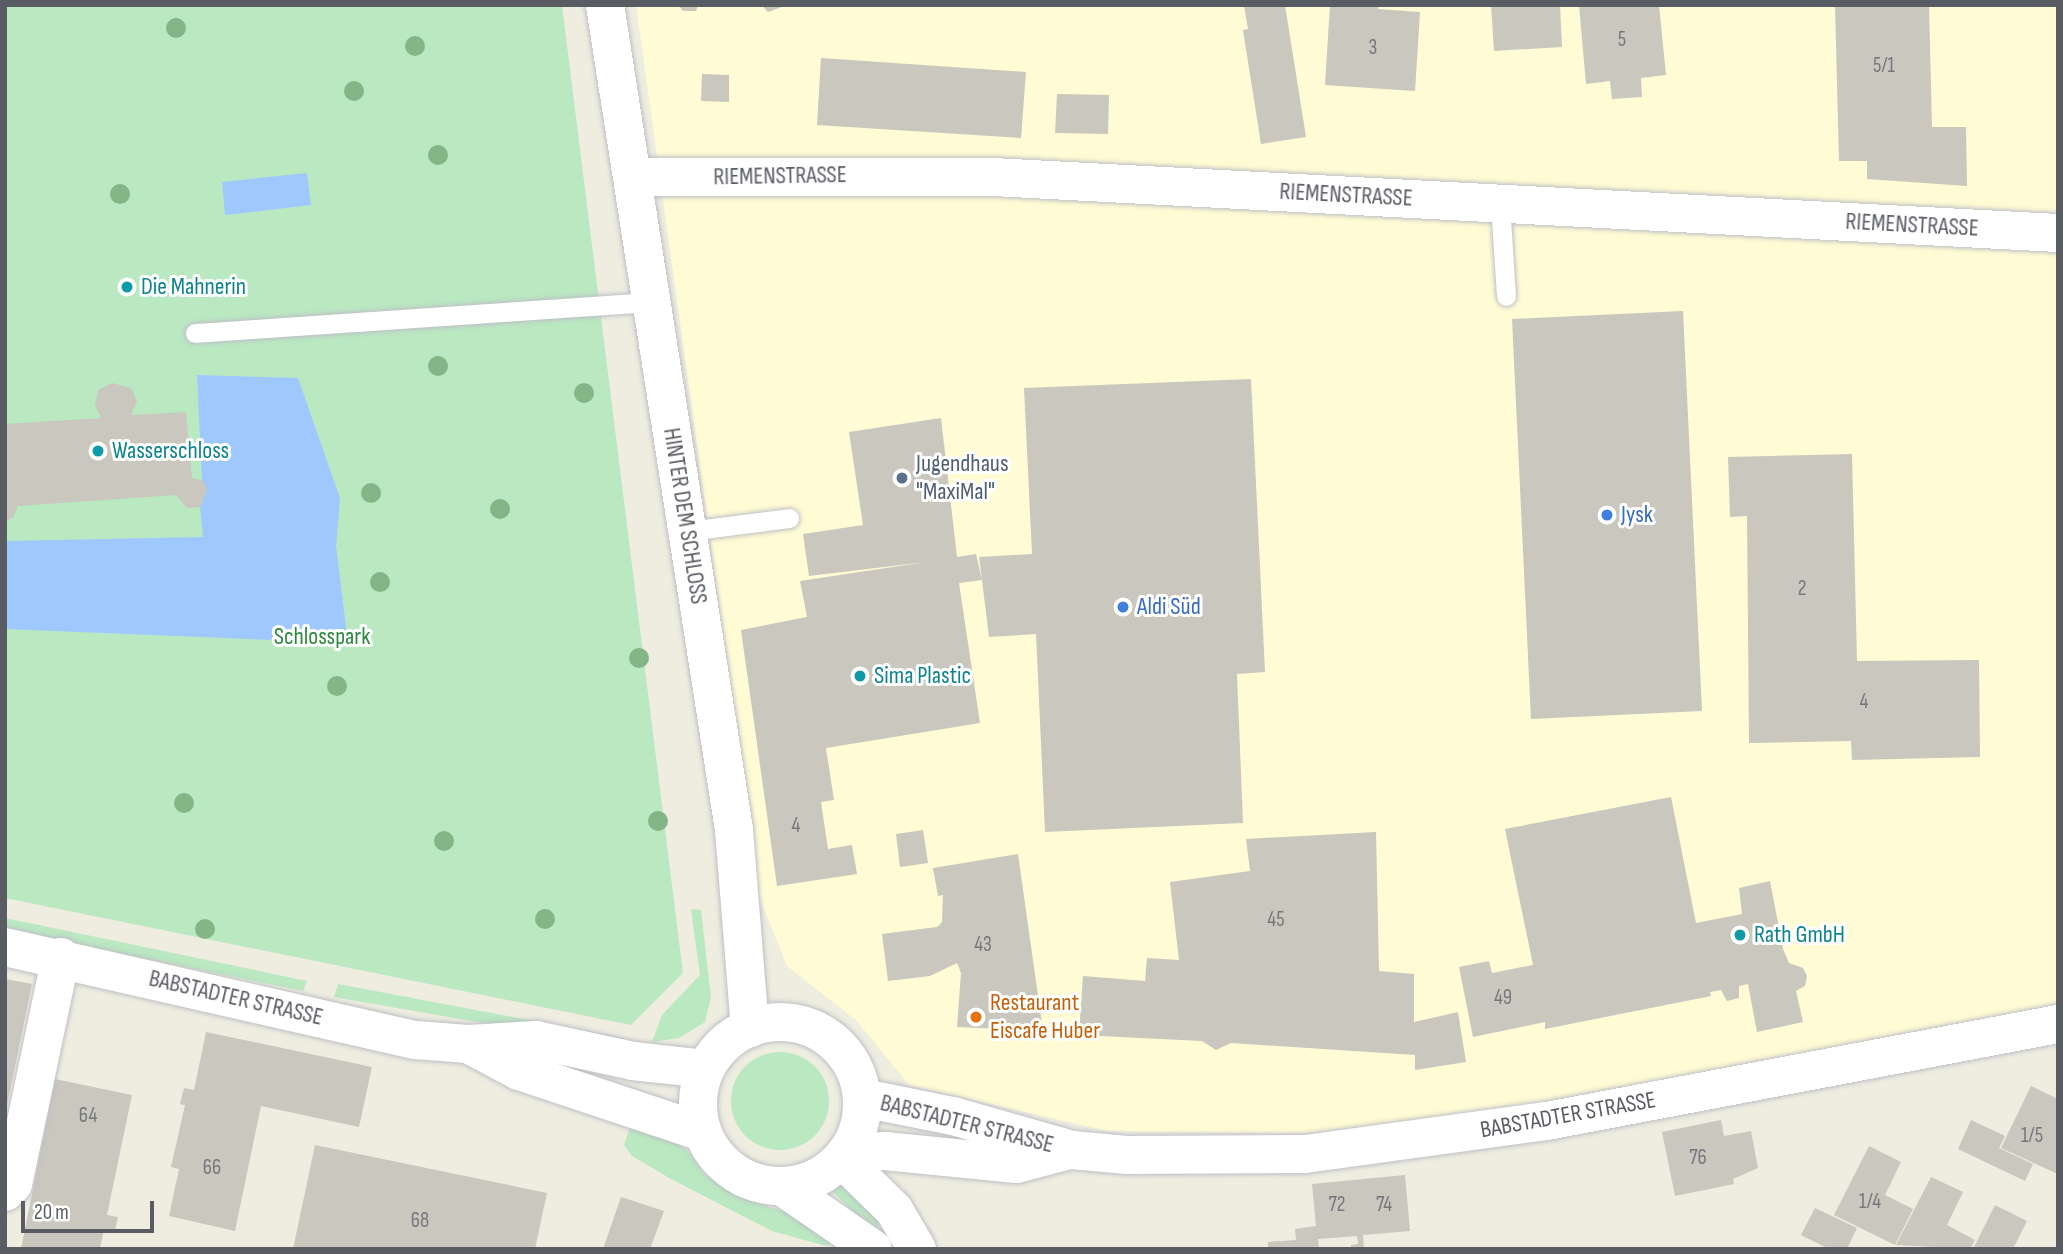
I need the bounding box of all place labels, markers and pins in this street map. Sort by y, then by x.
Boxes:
place label: Die Mahnerin [141,273,246,301]
marker: Die Mahnerin [119,279,135,295]
place label: Wasserschloss [112,437,229,465]
marker: Wasserschloss [90,443,106,459]
place label: Jugendhaus "MaxiMal" [916,450,1009,506]
marker: Jugendhaus "MaxiMal" [894,470,910,486]
place label: Jysk [1621,501,1653,529]
marker: Jysk [1599,507,1615,523]
place label: Aldi Süd [1137,593,1201,621]
marker: Aldi Süd [1115,599,1131,615]
place label: Sima Plastic [874,662,971,690]
marker: Sima Plastic [852,668,868,684]
place label: Rath GmbH [1754,921,1845,949]
marker: Rath GmbH [1732,927,1748,943]
place label: Restaurant Eiscafe Huber [990,989,1100,1045]
marker: Restaurant Eiscafe Huber [968,1009,984,1025]

